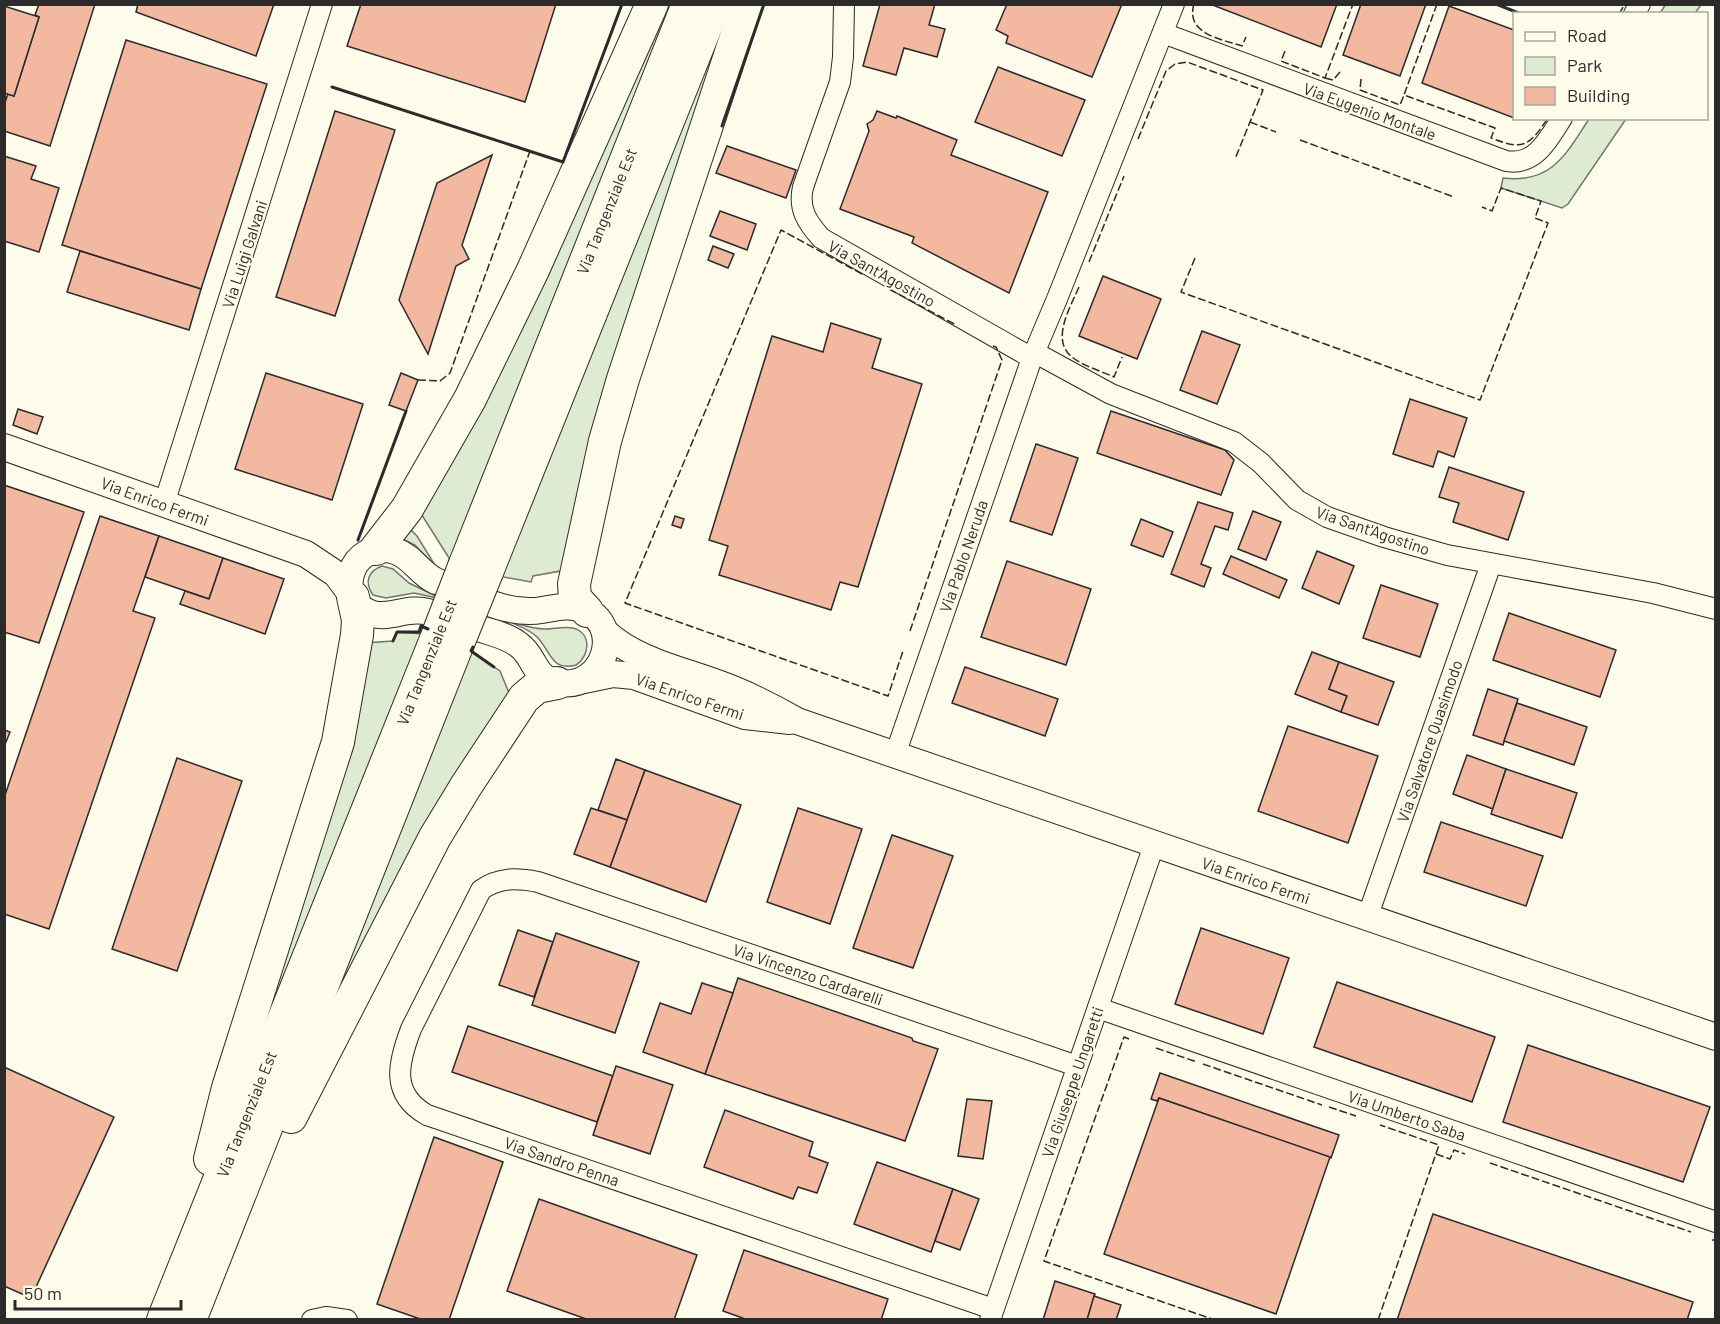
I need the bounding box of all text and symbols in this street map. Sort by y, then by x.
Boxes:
legend [1513,12,1708,120]
text: Road [1567,24,1607,46]
text: Park [1567,54,1602,76]
street label: Via Eugenio Montale [1301,78,1439,144]
text: Building [1567,84,1630,106]
street label: Via Tangenziale Est [572,145,640,277]
street label: Via Luigi Galvani [218,198,270,310]
street label: Via Sant'Agostino [825,236,939,310]
street label: Via Enrico Fermi [98,473,212,529]
street label: Via Pablo Neruda [935,497,991,615]
street label: Via Sant'Agostino [1313,502,1433,558]
street label: Via Tangenziale Est [392,596,460,728]
street label: Via Salvatore Quasimodo [1392,657,1466,825]
street label: Via Enrico Fermi [633,669,747,723]
street label: Via Enrico Fermi [1199,853,1313,907]
street label: Via Vincenzo Cardarelli [730,939,886,1009]
street label: Via Giuseppe Ungaretti [1037,1004,1107,1160]
street label: Via Tangenziale Est [212,1048,280,1180]
street label: Via Umberto Saba [1345,1086,1469,1144]
street label: Via Sandro Penna [502,1132,622,1190]
scale bar [15,1273,182,1311]
text: 50 m [24,1282,62,1304]

